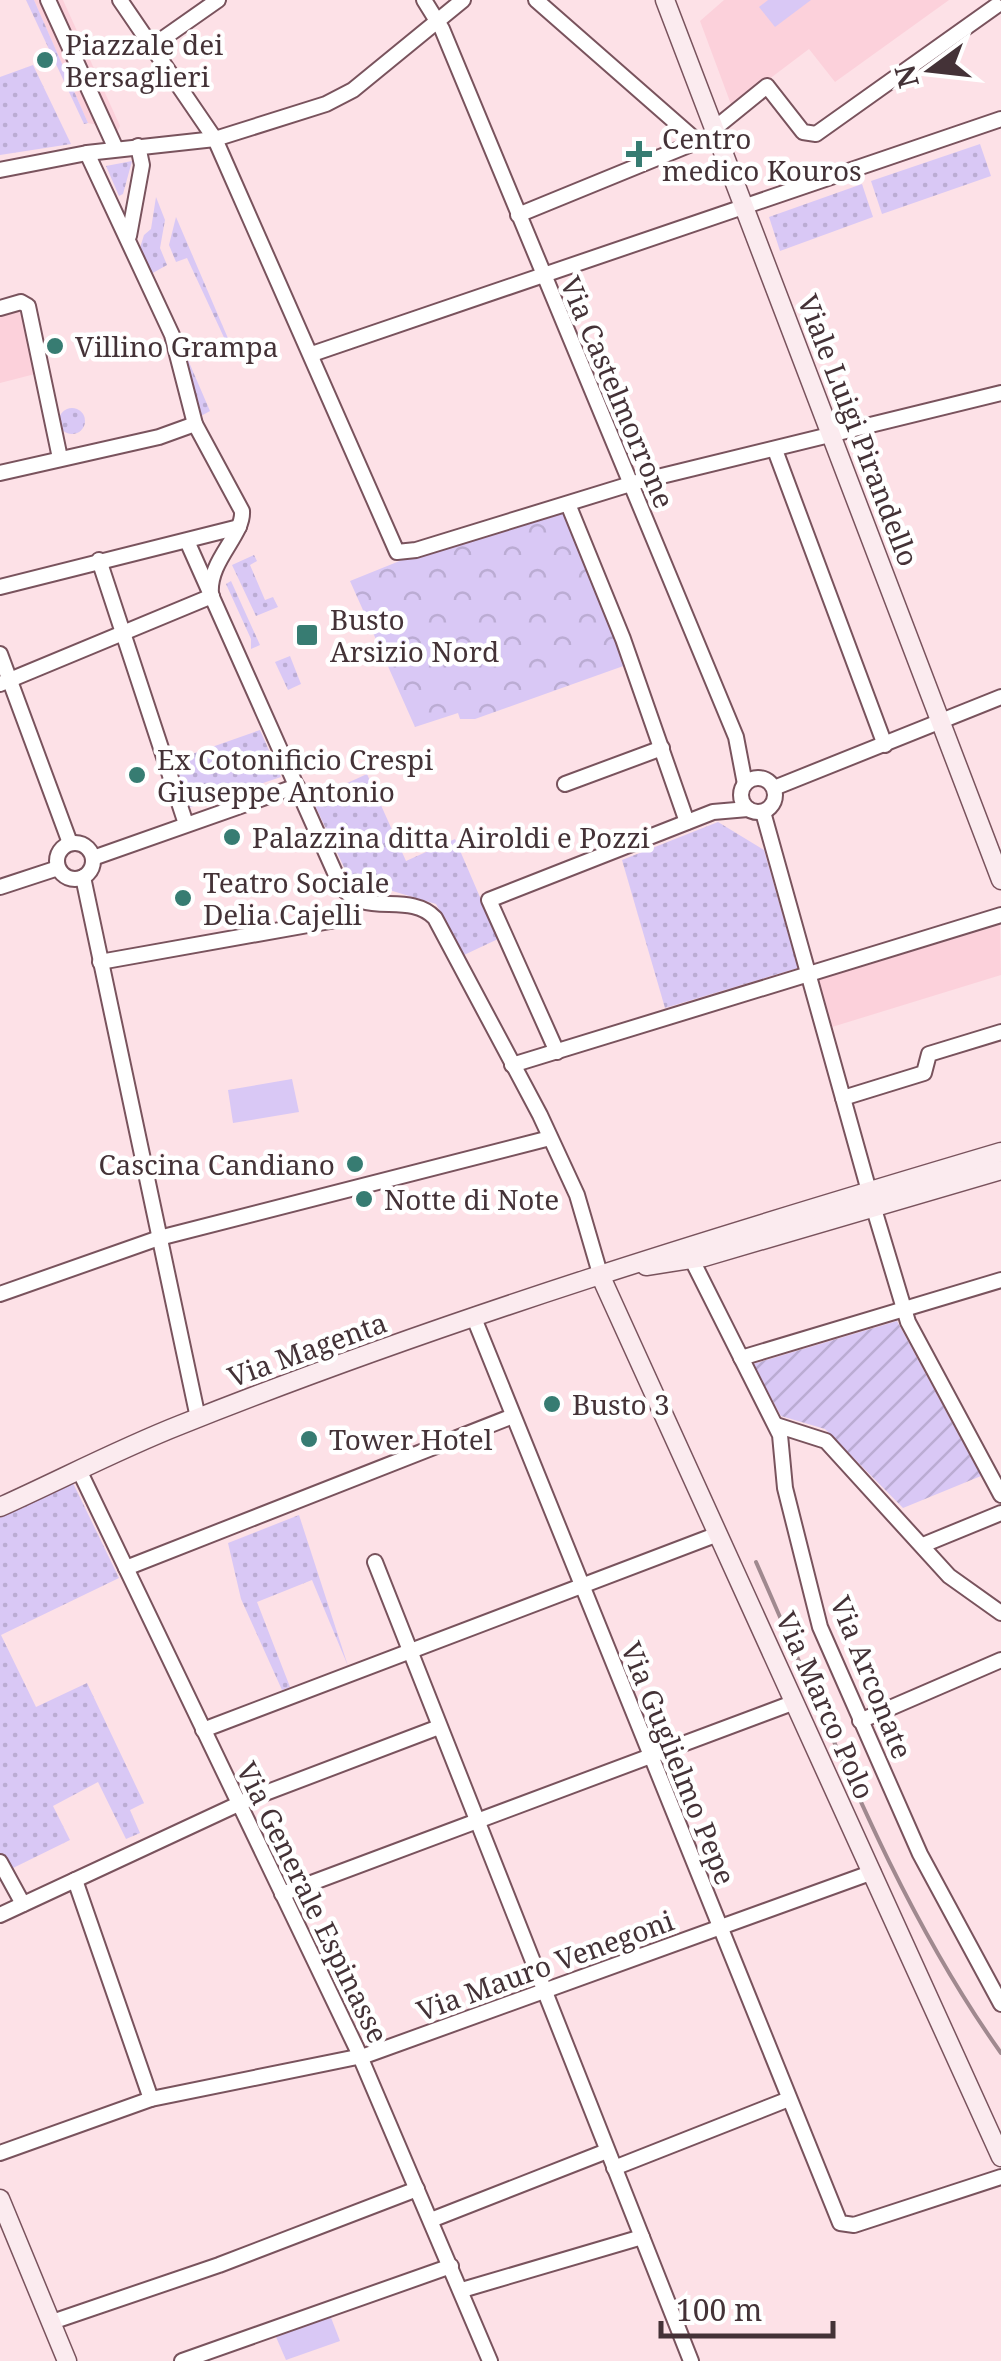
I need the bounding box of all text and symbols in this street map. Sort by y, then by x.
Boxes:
north arrow [881,20,981,120]
place label: Piazzale dei Bersaglieri [65,25,223,95]
marker: Piazzale dei Bersaglieri [34,49,56,71]
text: N [885,61,927,92]
place label: Centro medico Kouros [662,119,862,189]
marker: Centro medico Kouros [626,141,652,167]
street label: Via Castelmorrone [552,270,684,514]
street label: Viale Luigi Pirandello [790,289,928,571]
place label: Villino Grampa [75,327,278,365]
marker: Villino Grampa [44,335,66,357]
place label: Busto Arsizio Nord [330,600,499,670]
marker: Busto Arsizio Nord [294,622,320,648]
place label: Ex Cotonificio Crespi Giuseppe Antonio [157,740,433,810]
marker: Ex Cotonificio Crespi Giuseppe Antonio [126,764,148,786]
place label: Palazzina ditta Airoldi e Pozzi [252,818,650,856]
marker: Palazzina ditta Airoldi e Pozzi [221,826,243,848]
place label: Teatro Sociale Delia Cajelli [203,863,390,933]
marker: Teatro Sociale Delia Cajelli [172,887,194,909]
place label: Cascina Candiano [98,1145,335,1183]
marker: Cascina Candiano [344,1153,366,1175]
place label: Notte di Note [384,1180,559,1218]
marker: Notte di Note [353,1188,375,1210]
street label: Via Magenta [222,1303,392,1395]
place label: Busto 3 [572,1385,670,1423]
marker: Busto 3 [541,1393,563,1415]
place label: Tower Hotel [329,1420,493,1458]
marker: Tower Hotel [298,1428,320,1450]
street label: Via Arconate [822,1590,922,1764]
street label: Via Marco Polo [768,1605,884,1805]
street label: Via Guglielmo Pepe [613,1636,745,1890]
street label: Via Generale Espinasse [228,1755,398,2049]
street label: Via Mauro Venegoni [411,1901,679,2029]
scale bar [661,2276,834,2338]
text: 100 m [676,2289,762,2330]

